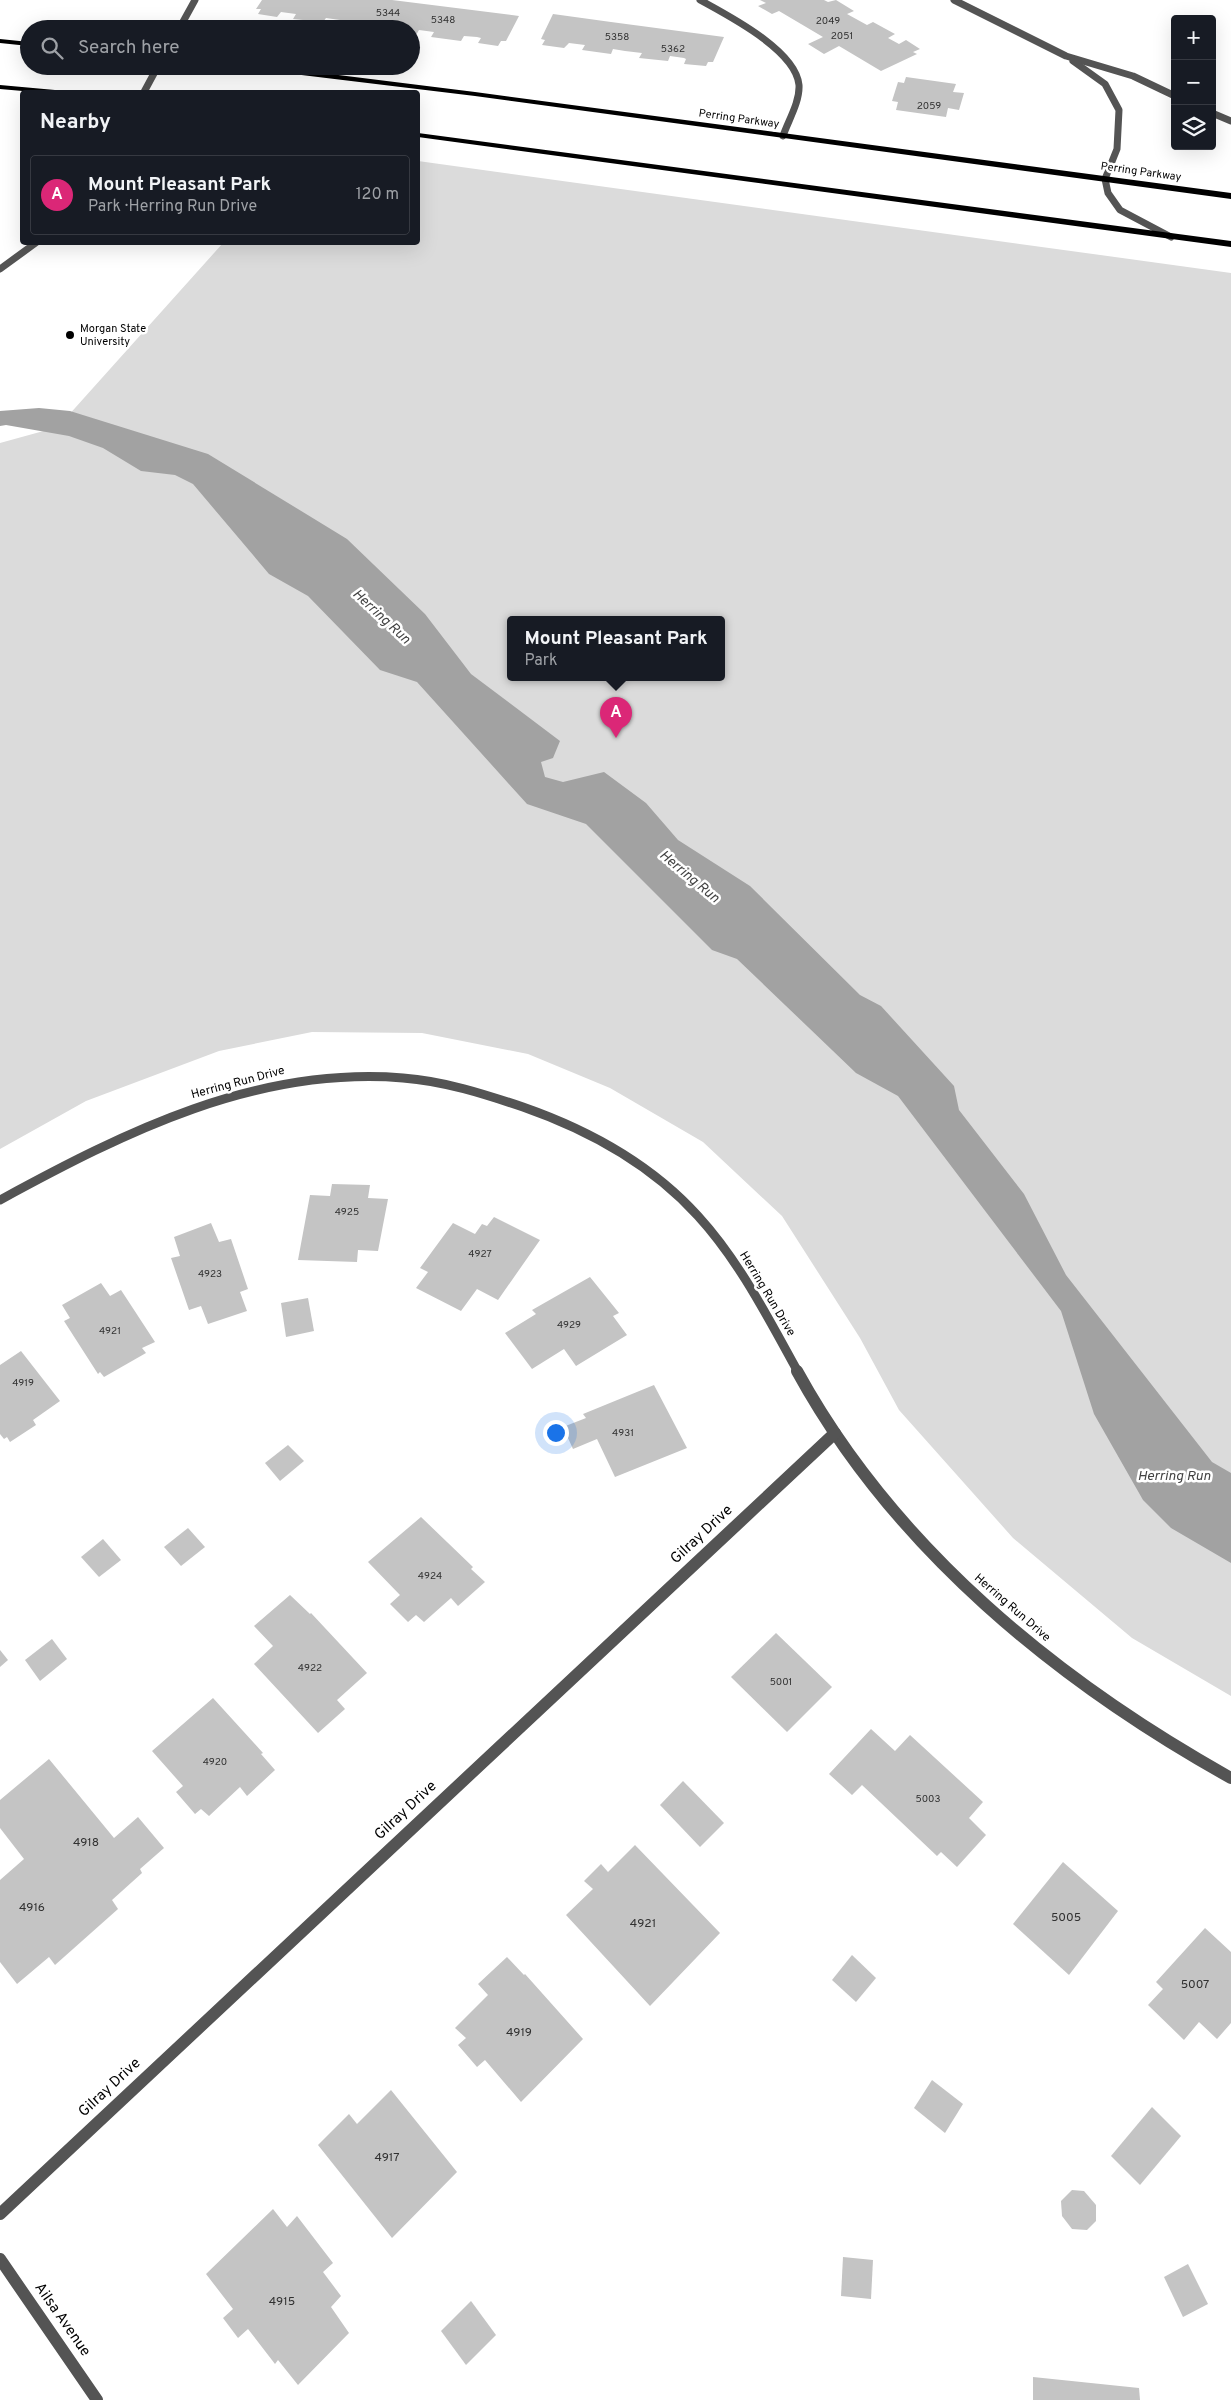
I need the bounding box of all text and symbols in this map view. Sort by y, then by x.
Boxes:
house number: 5344 [376,7,400,20]
house number: 5348 [431,14,455,27]
house number: 2049 [816,15,840,28]
map controls [1171,15,1216,150]
button: + [1171,15,1216,60]
search box [20,20,420,75]
house number: 2051 [831,30,853,43]
house number: 5358 [605,31,629,44]
icon: search [38,34,66,62]
text: Search here [78,36,180,60]
house number: 5362 [661,43,685,56]
button: − [1171,60,1216,105]
house number: 2059 [917,100,941,113]
button: layers [1171,105,1216,150]
street label: Perring Parkway [698,106,780,132]
text: Nearby [40,109,111,136]
street label: Perring Parkway [1100,159,1182,185]
text: Mount Pleasant Park [88,173,271,197]
text: A [51,185,63,205]
text: 120 m [356,185,399,205]
text: Park · Herring Run Drive [88,197,257,217]
place label: Morgan State University [80,322,146,349]
marker: Morgan State University [64,329,76,341]
water label: Herring Run [348,586,414,648]
popup [507,616,725,681]
text: Mount Pleasant Park [524,627,708,651]
text: Park [524,651,557,671]
pin: A [600,697,632,738]
water label: Herring Run [656,847,723,907]
street label: Herring Run Drive [189,1063,287,1103]
house number: 4925 [335,1206,359,1219]
house number: 4927 [468,1248,492,1261]
street label: Herring Run Drive [735,1249,799,1339]
house number: 4923 [198,1268,222,1281]
house number: 4929 [557,1319,581,1332]
house number: 4921 [99,1325,121,1338]
house number: 4919 [12,1377,34,1390]
your location [543,1420,569,1446]
house number: 4931 [612,1427,634,1440]
water label: Herring Run [1137,1468,1211,1485]
street label: Gilray Drive [667,1501,737,1569]
house number: 4924 [418,1570,442,1583]
street label: Herring Run Drive [970,1570,1054,1646]
house number: 4922 [298,1662,322,1675]
house number: 5001 [770,1676,792,1689]
house number: 4920 [203,1756,227,1769]
street label: Gilray Drive [371,1777,441,1845]
house number: 5003 [916,1793,940,1806]
house number: 4918 [73,1835,99,1851]
house number: 4916 [19,1900,45,1916]
house number: 5005 [1051,1910,1081,1926]
house number: 4921 [630,1916,656,1932]
house number: 5007 [1181,1977,1209,1993]
house number: 4919 [506,2025,532,2041]
street label: Gilray Drive [75,2054,145,2122]
house number: 4917 [374,2150,400,2166]
street label: Ailsa Avenue [30,2279,94,2361]
house number: 4915 [269,2294,295,2310]

